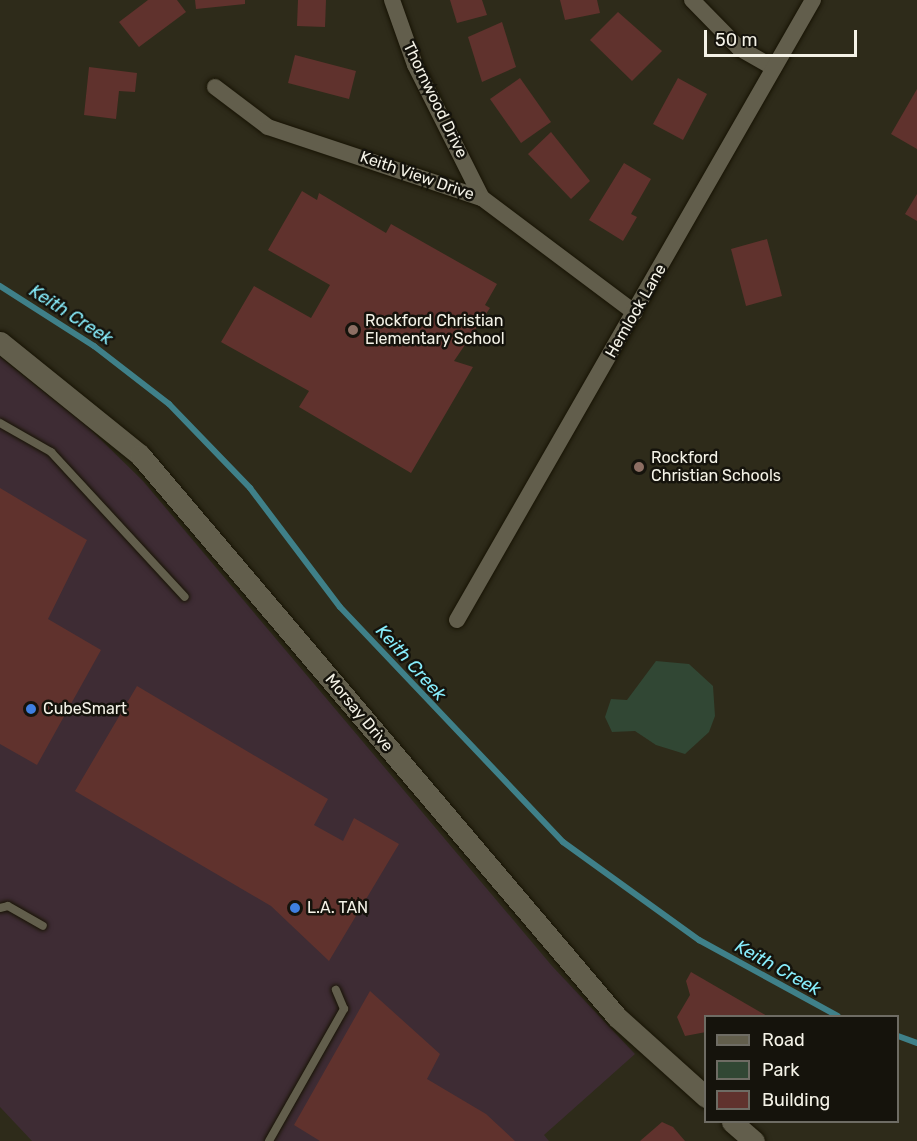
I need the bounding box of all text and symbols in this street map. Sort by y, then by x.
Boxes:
scale bar [707,18,860,56]
text: 50 m [715,29,758,51]
street label: Thornwood Drive [399,39,471,161]
street label: Keith View Drive [357,147,477,205]
street label: Hemlock Lane [601,261,671,361]
water label: Keith Creek [25,280,117,350]
place label: Rockford Christian Elementary School [365,311,505,349]
marker: Rockford Christian Elementary School [346,323,360,337]
place label: Rockford Christian Schools [651,448,781,486]
marker: Rockford Christian Schools [632,460,646,474]
water label: Keith Creek [371,621,451,705]
street label: Morsay Drive [321,670,397,756]
place label: CubeSmart [43,699,127,719]
marker: CubeSmart [24,702,38,716]
place label: L.A. TAN [307,898,369,918]
marker: L.A. TAN [288,901,302,915]
water label: Keith Creek [731,936,825,1000]
legend [704,1015,899,1123]
text: Road [762,1029,805,1051]
text: Park [762,1059,799,1081]
text: Building [762,1089,830,1111]

